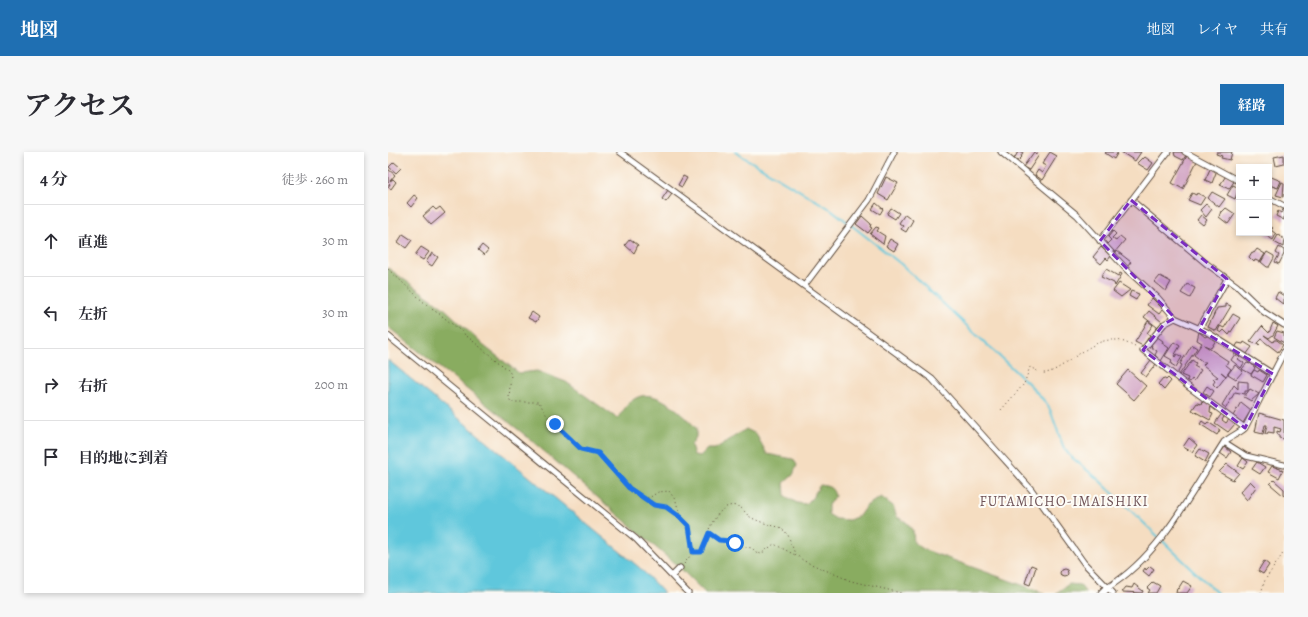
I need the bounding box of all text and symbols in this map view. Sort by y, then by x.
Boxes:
text: 地図 [20,17,58,43]
text: 地図 [1147,20,1175,39]
text: レイヤ [1197,20,1238,39]
text: 共有 [1260,20,1288,39]
button: 経路 [1220,84,1284,125]
text: アクセス [24,87,135,125]
map controls [1236,164,1272,236]
button: + [1236,164,1272,200]
text: 4 分 [40,168,68,191]
text: 徒歩 · 260 m [282,171,348,188]
button: − [1236,200,1272,236]
icon: ahead [40,230,62,252]
text: 直進 [78,232,108,252]
text: 30 m [322,232,348,249]
icon: left [40,302,62,324]
text: 左折 [78,304,108,324]
text: 30 m [322,304,348,321]
icon: right [40,374,62,396]
text: 右折 [78,376,108,396]
text: 200 m [315,376,348,393]
route end [546,415,564,433]
icon: arrive [40,446,62,468]
text: 目的地に到着 [78,448,168,468]
district label: FUTAMICHO-IMAISHIKI [979,492,1149,511]
route start [726,534,744,552]

